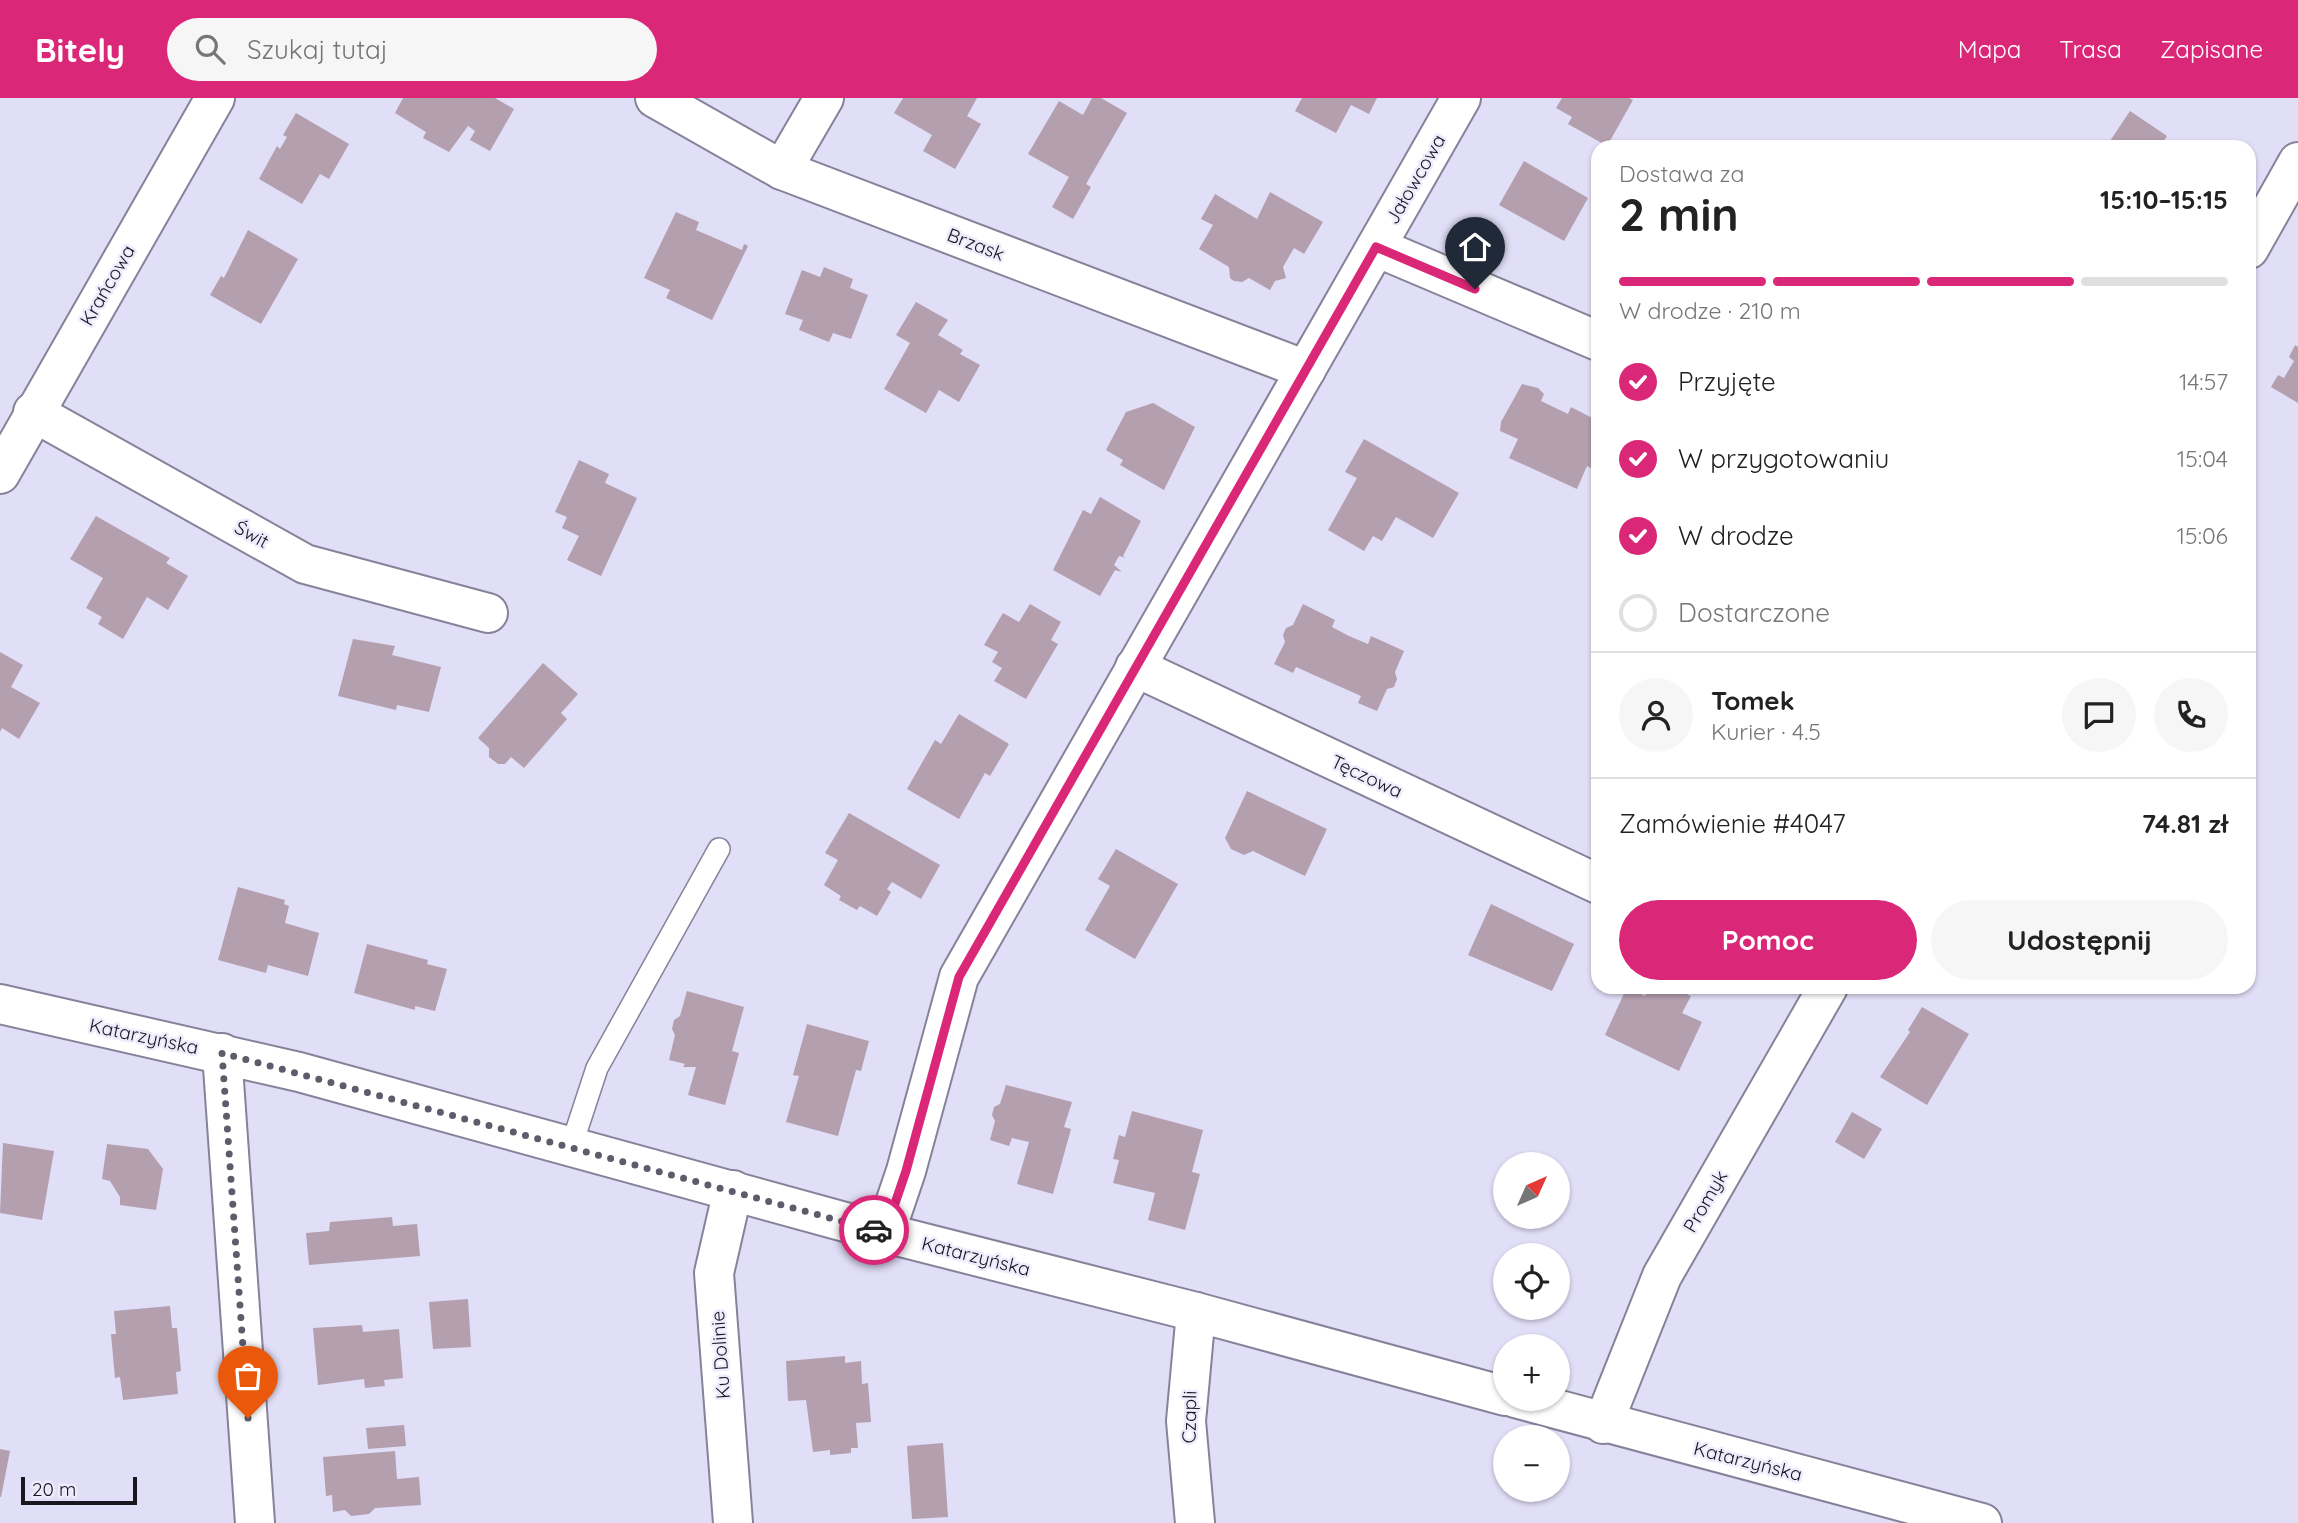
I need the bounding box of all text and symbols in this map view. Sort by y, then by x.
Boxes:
search box [167,18,657,81]
text: Bitely [35,29,125,70]
icon: search [191,30,229,68]
text: Szukaj tutaj [247,33,388,66]
text: Mapa [1958,34,2021,64]
text: Trasa [2059,34,2122,64]
text: Zapisane [2160,34,2263,64]
street label: Jałowcowa [1380,130,1450,228]
text: Dostawa za [1619,159,1745,188]
text: 15:10–15:15 [2100,183,2228,216]
text: 2 min [1619,185,1739,243]
pin [1445,217,1505,289]
street label: Brzask [944,222,1008,266]
icon: home [1456,228,1494,266]
street label: Krańcowa [74,240,140,330]
text: W drodze · 210 m [1619,296,1801,325]
icon: check [1619,363,1657,401]
text: Przyjęte [1678,365,1776,398]
text: 14:57 [2179,367,2228,396]
icon: check [1619,440,1657,478]
text: W przygotowaniu [1678,442,1889,475]
text: 15:04 [2177,444,2228,473]
street label: Świt [231,515,273,553]
icon: check [1619,517,1657,555]
text: W drodze [1678,519,1794,552]
text: 15:06 [2177,521,2228,550]
text: Dostarczone [1678,596,1830,629]
button: person [1619,678,1693,752]
button: chat [2062,678,2136,752]
button: phone [2154,678,2228,752]
text: Tomek [1711,684,1795,717]
text: Kurier · 4.5 [1711,717,1821,746]
street label: Tęczowa [1327,749,1407,803]
text: Zamówienie #4047 [1619,807,1846,840]
text: 74.81 zł [2142,807,2228,840]
button: Pomoc [1619,900,1917,980]
button: Udostępnij [1931,900,2228,980]
street label: Katarzyńska [87,1013,201,1059]
north arrow [1493,1152,1570,1228]
map controls [1493,1152,1570,1502]
street label: Promyk [1678,1166,1732,1236]
courier [839,1195,909,1265]
icon: car [855,1211,893,1249]
street label: Katarzyńska [919,1231,1033,1281]
button: locate [1493,1243,1570,1320]
street label: Ku Dolinie [705,1310,735,1400]
button: + [1493,1334,1570,1411]
pin [218,1346,278,1418]
icon: bag [229,1357,267,1395]
street label: Czapli [1177,1390,1201,1444]
button: − [1493,1425,1570,1502]
street label: Katarzyńska [1691,1436,1805,1486]
scale bar [21,1474,136,1506]
text: 20 m [32,1477,76,1501]

